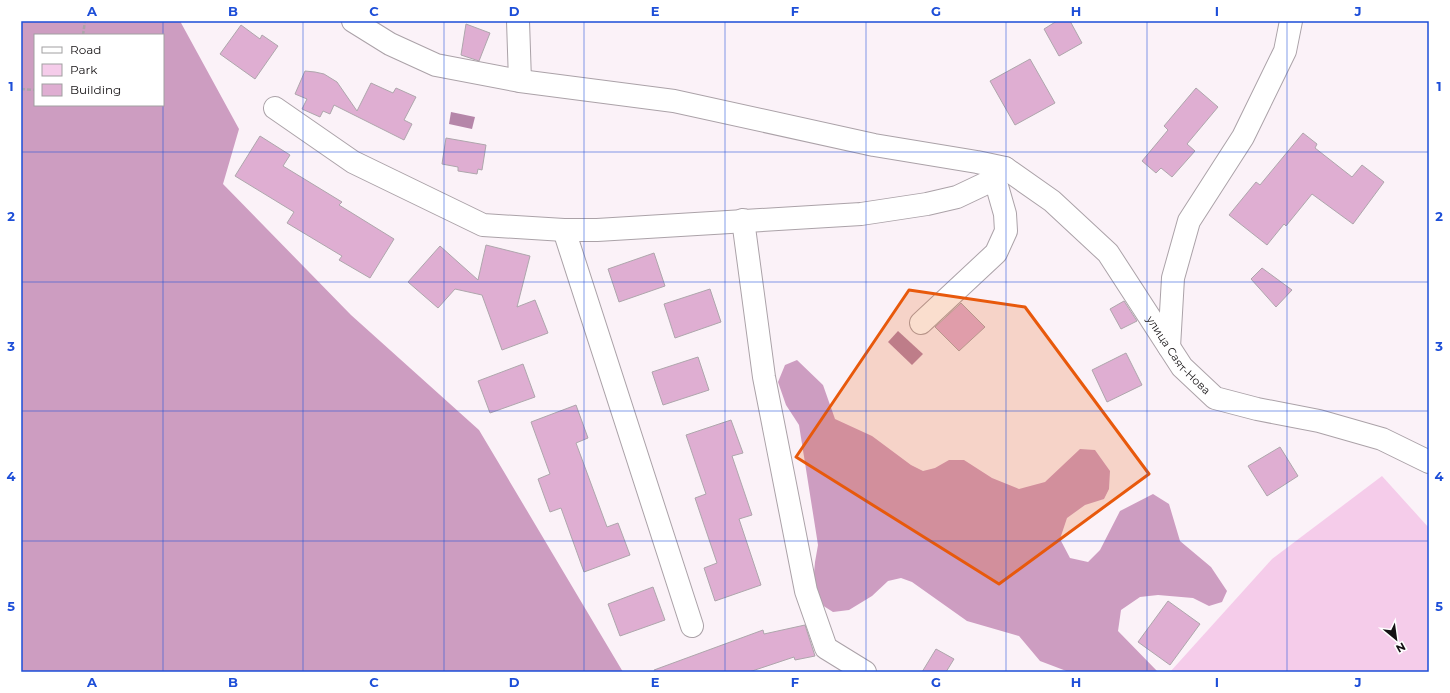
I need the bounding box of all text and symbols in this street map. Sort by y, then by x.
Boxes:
text: A [86,3,98,19]
text: B [228,3,238,19]
text: C [369,3,379,19]
text: D [509,3,520,19]
text: E [651,3,660,19]
text: F [791,3,799,19]
text: G [931,3,941,19]
text: H [1071,3,1081,19]
text: I [1215,3,1219,19]
text: J [1353,3,1362,19]
legend [34,34,164,106]
text: Road [70,42,101,57]
text: Park [70,62,98,77]
text: 1 [8,78,14,94]
text: 1 [1436,78,1442,94]
text: Building [70,82,121,97]
text: 2 [7,208,15,224]
text: 2 [1435,208,1443,224]
street label: улица Саят-Нова [1143,312,1214,397]
text: 3 [6,338,15,354]
text: 3 [1434,338,1443,354]
text: 4 [7,468,16,484]
text: 4 [1435,468,1444,484]
text: 5 [7,598,15,614]
text: 5 [1435,598,1443,614]
north arrow [1376,619,1416,659]
text: N [1394,639,1408,656]
text: A [86,674,98,690]
text: B [228,674,238,690]
text: C [369,674,379,690]
text: D [509,674,520,690]
text: E [651,674,660,690]
text: F [791,674,799,690]
text: G [931,674,941,690]
text: H [1071,674,1081,690]
text: I [1215,674,1219,690]
text: J [1353,674,1362,690]

